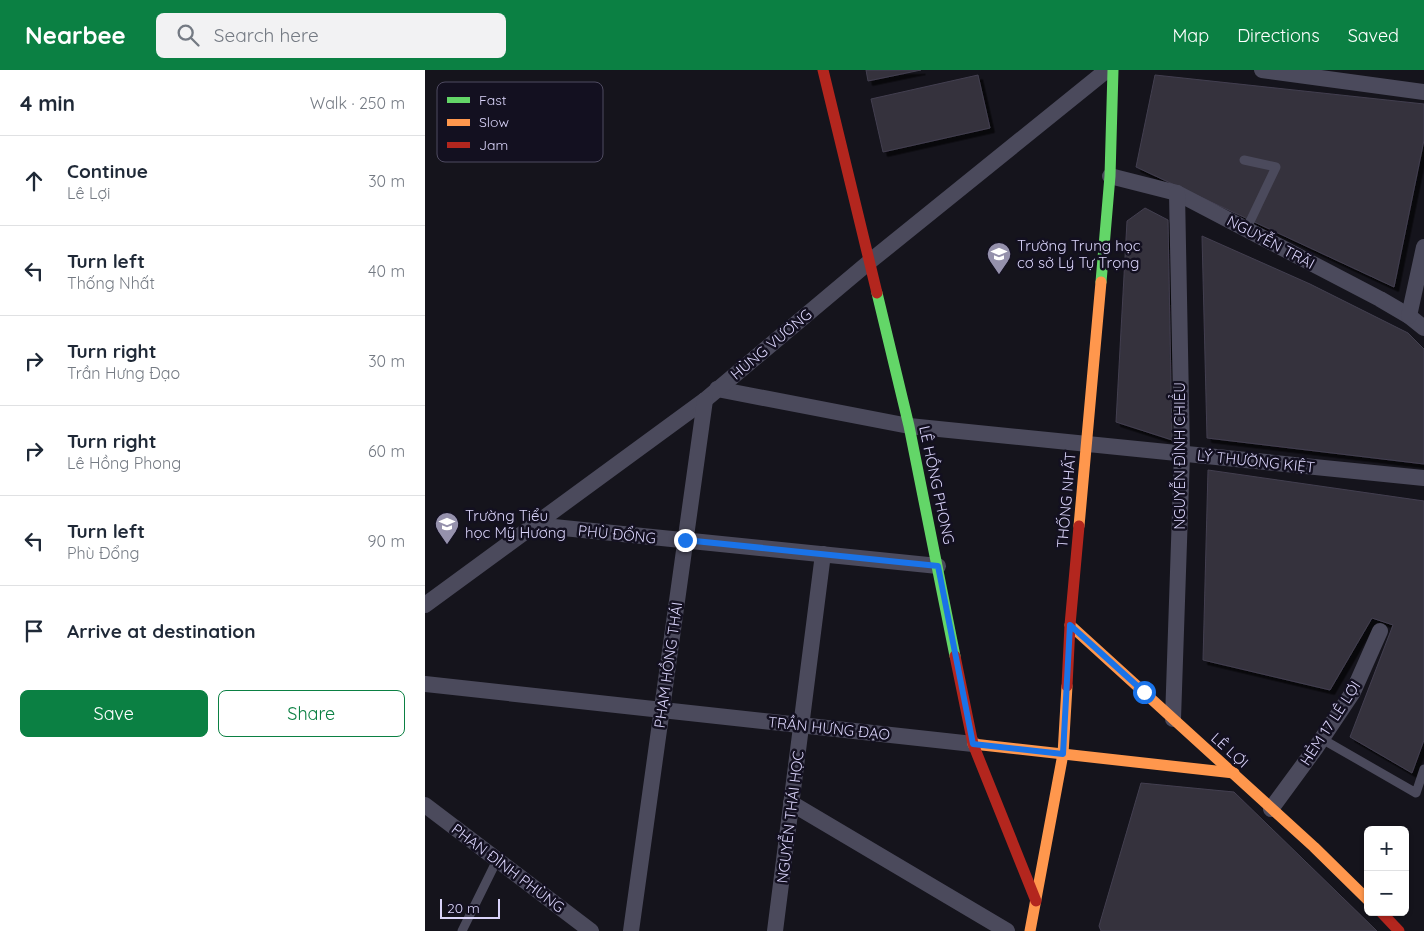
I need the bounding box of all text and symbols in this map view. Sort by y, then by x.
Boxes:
search box [156,13,506,58]
text: Nearbee [25,20,126,50]
icon: search [174,21,202,49]
text: Search here [214,23,319,47]
text: Map [1172,24,1209,47]
text: Directions [1237,24,1320,47]
text: Saved [1348,24,1399,47]
legend [437,82,603,162]
text: 4 min [20,90,75,116]
text: Fast [479,91,507,109]
text: Walk · 250 m [310,93,405,113]
text: Slow [479,113,509,131]
text: Jam [479,136,508,154]
text: Continue [67,159,148,183]
icon: ahead [20,167,48,195]
text: 30 m [368,171,405,191]
text: Lê Lợi [67,183,111,203]
street label: NGUYỄN TRÃI [1224,210,1318,273]
place label: Trường Trung học cơ sở Lý Tự Trọng [1017,236,1141,272]
school or university icon: Trường Trung học cơ sở Lý Tự Trọng [986,241,1012,275]
text: Turn left [67,249,145,273]
icon: left [20,257,48,285]
text: 40 m [368,261,405,281]
text: Thống Nhất [67,273,155,293]
street label: HÙNG VƯƠNG [726,304,816,384]
text: Turn right [67,339,156,363]
icon: right [20,347,48,375]
text: 30 m [368,351,405,371]
text: Trần Hưng Đạo [67,363,180,383]
street label: NGUYỄN ĐÌNH CHIỂU [1168,382,1189,530]
street label: LÊ HỒNG PHONG [915,424,960,546]
text: Turn right [67,429,156,453]
icon: right [20,437,48,465]
text: 60 m [368,441,405,461]
street label: LÝ THƯỜNG KIỆT [1196,445,1316,477]
street label: THỐNG NHẤT [1052,451,1080,549]
text: Lê Hồng Phong [67,453,181,473]
place label: Trường Tiểu học Mỹ Hương [465,506,566,542]
school or university icon: Trường Tiểu học Mỹ Hương [434,511,460,545]
text: Turn left [67,519,145,543]
street label: PHÙ ĐỔNG [577,519,657,548]
icon: left [20,527,48,555]
route end [674,529,697,552]
text: 90 m [368,531,405,551]
text: Phù Đổng [67,543,140,563]
street label: PHẠM HỒNG THÁI [649,601,686,729]
icon: arrive [20,617,48,645]
text: Arrive at destination [67,619,256,643]
street label: HẺM 17 LÊ LỢI [1296,677,1364,769]
route start [1133,681,1156,704]
button: Save [20,690,208,737]
button: Share [218,690,405,737]
street label: TRẦN HƯNG ĐẠO [767,712,891,744]
street label: LÊ LỢI [1207,728,1253,772]
street label: NGUYỄN THÁI HỌC [771,749,808,884]
street label: PHAN ĐÌNH PHÙNG [448,819,568,917]
map controls [1364,826,1409,916]
button: + [1364,826,1409,871]
button: − [1364,871,1409,916]
scale bar [440,896,500,919]
text: 20 m [447,899,480,917]

